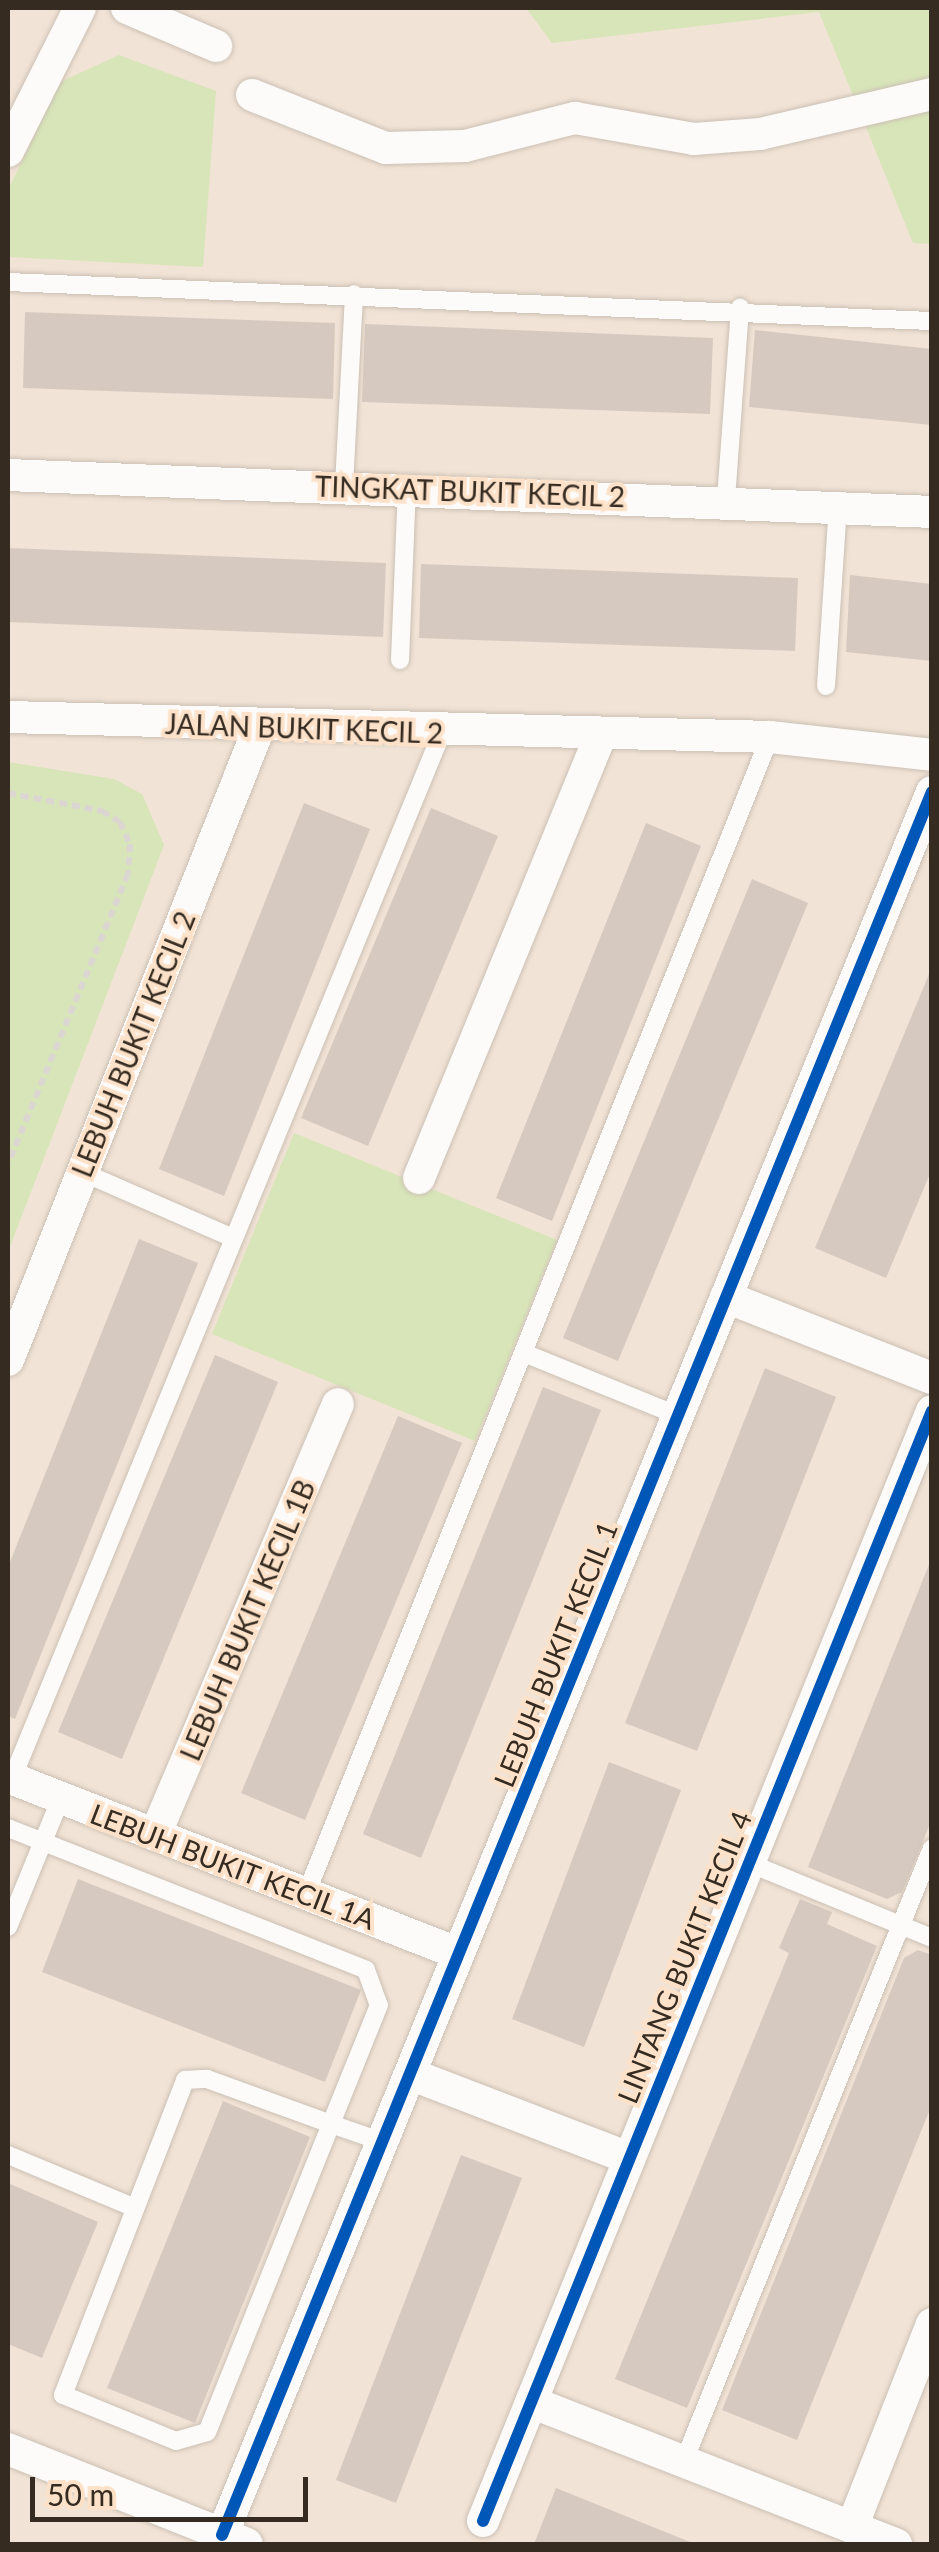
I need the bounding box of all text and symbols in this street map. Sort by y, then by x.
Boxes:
street label: TINGKAT BUKIT KECIL 2 [313,469,627,513]
street label: JALAN BUKIT KECIL 2 [164,706,444,750]
street label: LEBUH BUKIT KECIL 2 [64,905,202,1183]
street label: LEBUH BUKIT KECIL 1B [172,1474,322,1766]
street label: LEBUH BUKIT KECIL 1 [486,1515,624,1793]
street label: LEBUH BUKIT KECIL 1A [85,1796,381,1936]
street label: LINTANG BUKIT KECIL 4 [610,1805,758,2109]
scale bar [35,2457,312,2519]
text: 50 m [47,2476,114,2512]

